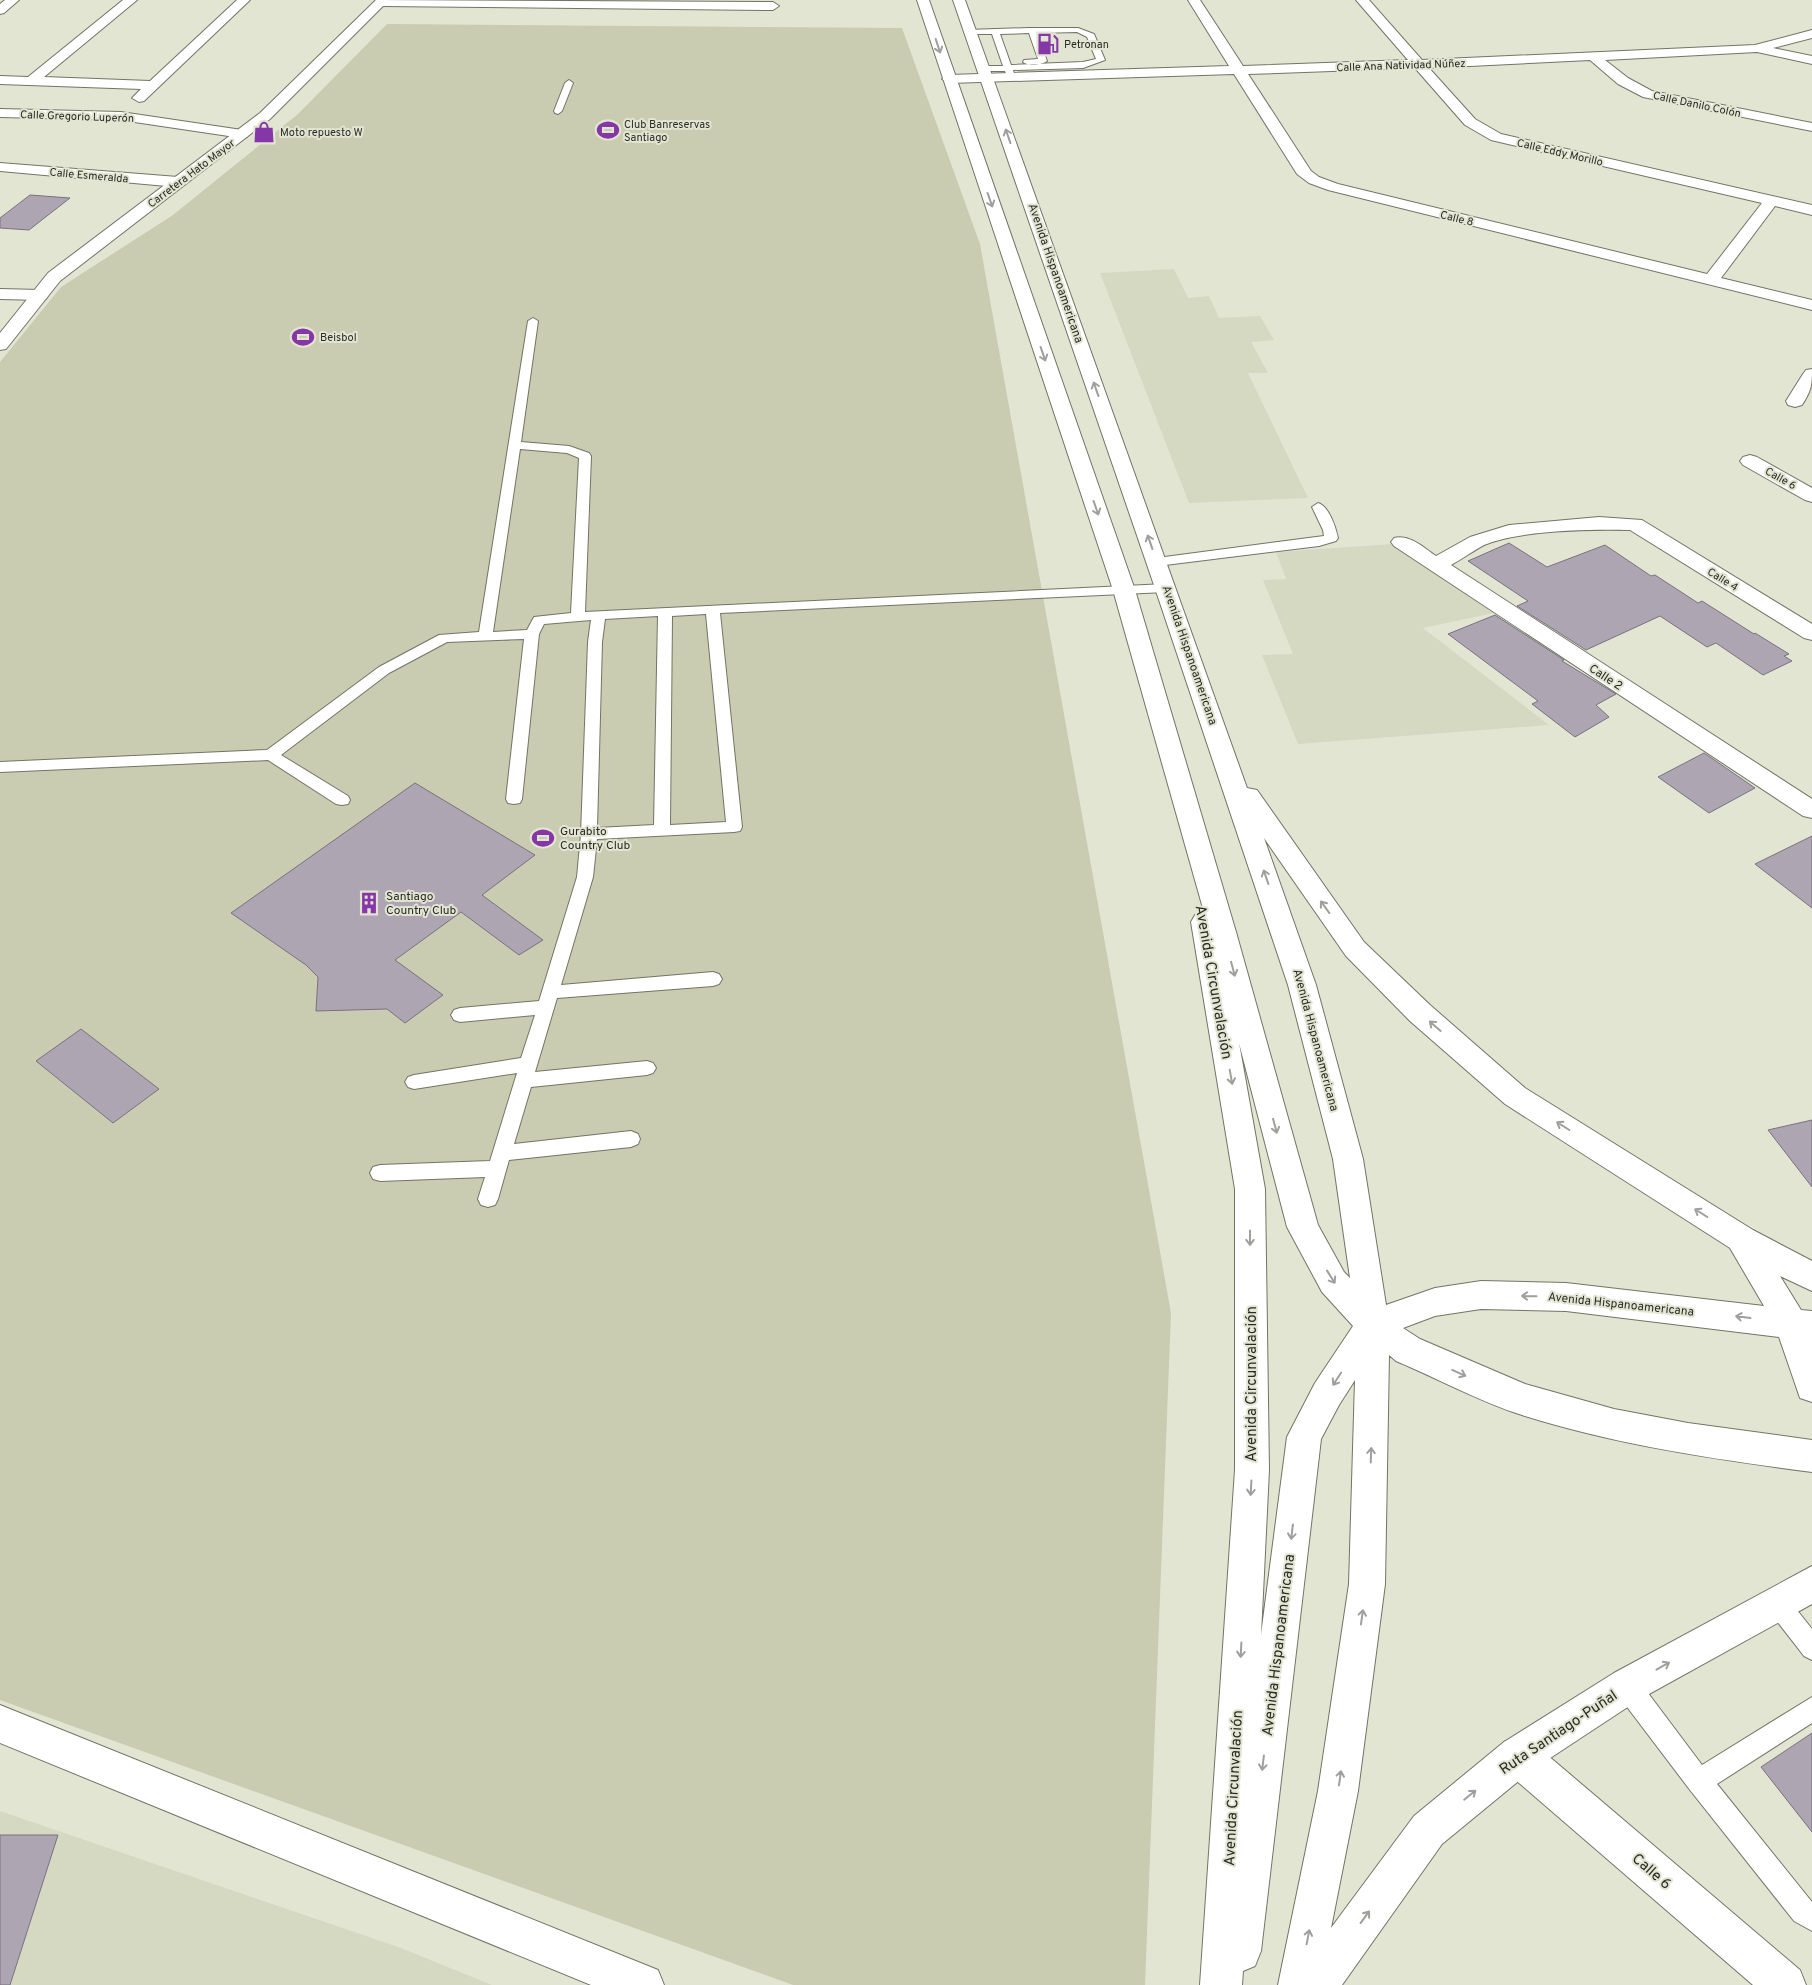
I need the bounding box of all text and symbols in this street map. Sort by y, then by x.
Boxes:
fuel station icon: Petronan [1035,31,1061,57]
one-way arrow [934,38,943,54]
place label: Petronan [1064,38,1109,52]
street label: Calle Ana Natividad Núñez [1336,57,1466,75]
street label: Calle Danilo Colón [1652,89,1742,121]
street label: Calle Gregorio Luperón [20,108,134,126]
sports icon: Club Banreservas Santiago [595,117,621,143]
place label: Club Banreservas Santiago [624,118,710,145]
shop icon: Moto repuesto W [251,119,277,145]
place label: Moto repuesto W [280,126,363,140]
one-way arrow [1003,129,1012,145]
street label: Carretera Hato Mayor [145,136,239,211]
street label: Calle Eddy Morillo [1515,136,1604,170]
street label: Calle Esmeralda [49,166,129,186]
one-way arrow [986,192,996,208]
street label: Avenida Hispanoamericana [1024,201,1086,345]
street label: Calle 8 [1439,208,1475,230]
sports icon: Beisbol [290,324,316,350]
place label: Beisbol [320,331,357,345]
one-way arrow [1039,346,1048,361]
one-way arrow [1091,381,1101,397]
street label: Calle 6 [1762,465,1799,493]
one-way arrow [1092,499,1101,515]
one-way arrow [1145,535,1154,551]
street label: Calle 4 [1704,565,1741,595]
street label: Avenida Hispanoamericana [1158,583,1220,727]
street label: Calle 2 [1586,661,1625,695]
place label: Gurabito Country Club [560,824,631,854]
sports icon: Gurabito Country Club [530,825,556,851]
one-way arrow [1260,869,1270,885]
place label: Santiago Country Club [386,889,457,919]
building icon: Santiago Country Club [356,890,382,916]
one-way arrow [1320,901,1331,914]
street label: Avenida Circunvalación [1190,904,1235,1061]
one-way arrow [1228,961,1238,977]
street label: Avenida Hispanoamericana [1288,967,1342,1113]
one-way arrow [1429,1021,1442,1032]
one-way arrow [1226,1069,1236,1085]
one-way arrow [1271,1117,1280,1133]
one-way arrow [1556,1121,1570,1131]
one-way arrow [1694,1207,1708,1217]
one-way arrow [1245,1230,1255,1246]
one-way arrow [1326,1270,1336,1284]
street label: Avenida Hispanoamericana [1547,1289,1695,1321]
one-way arrow [1521,1291,1538,1301]
street label: Avenida Circunvalación [1243,1306,1262,1462]
one-way arrow [1735,1312,1751,1322]
one-way arrow [1451,1368,1466,1378]
one-way arrow [1332,1372,1342,1386]
one-way arrow [1366,1447,1376,1463]
one-way arrow [1246,1480,1255,1496]
one-way arrow [1287,1524,1297,1540]
street label: Avenida Hispanoamericana [1259,1553,1300,1737]
one-way arrow [1357,1609,1367,1625]
one-way arrow [1236,1642,1245,1658]
one-way arrow [1655,1661,1670,1670]
street label: Ruta Santiago-Puñal [1496,1687,1622,1780]
street label: Avenida Circunvalación [1221,1710,1248,1867]
one-way arrow [1258,1754,1268,1770]
one-way arrow [1335,1770,1345,1786]
one-way arrow [1464,1790,1477,1801]
street label: Calle 6 [1627,1850,1675,1894]
one-way arrow [1360,1910,1370,1924]
one-way arrow [1304,1930,1314,1946]

